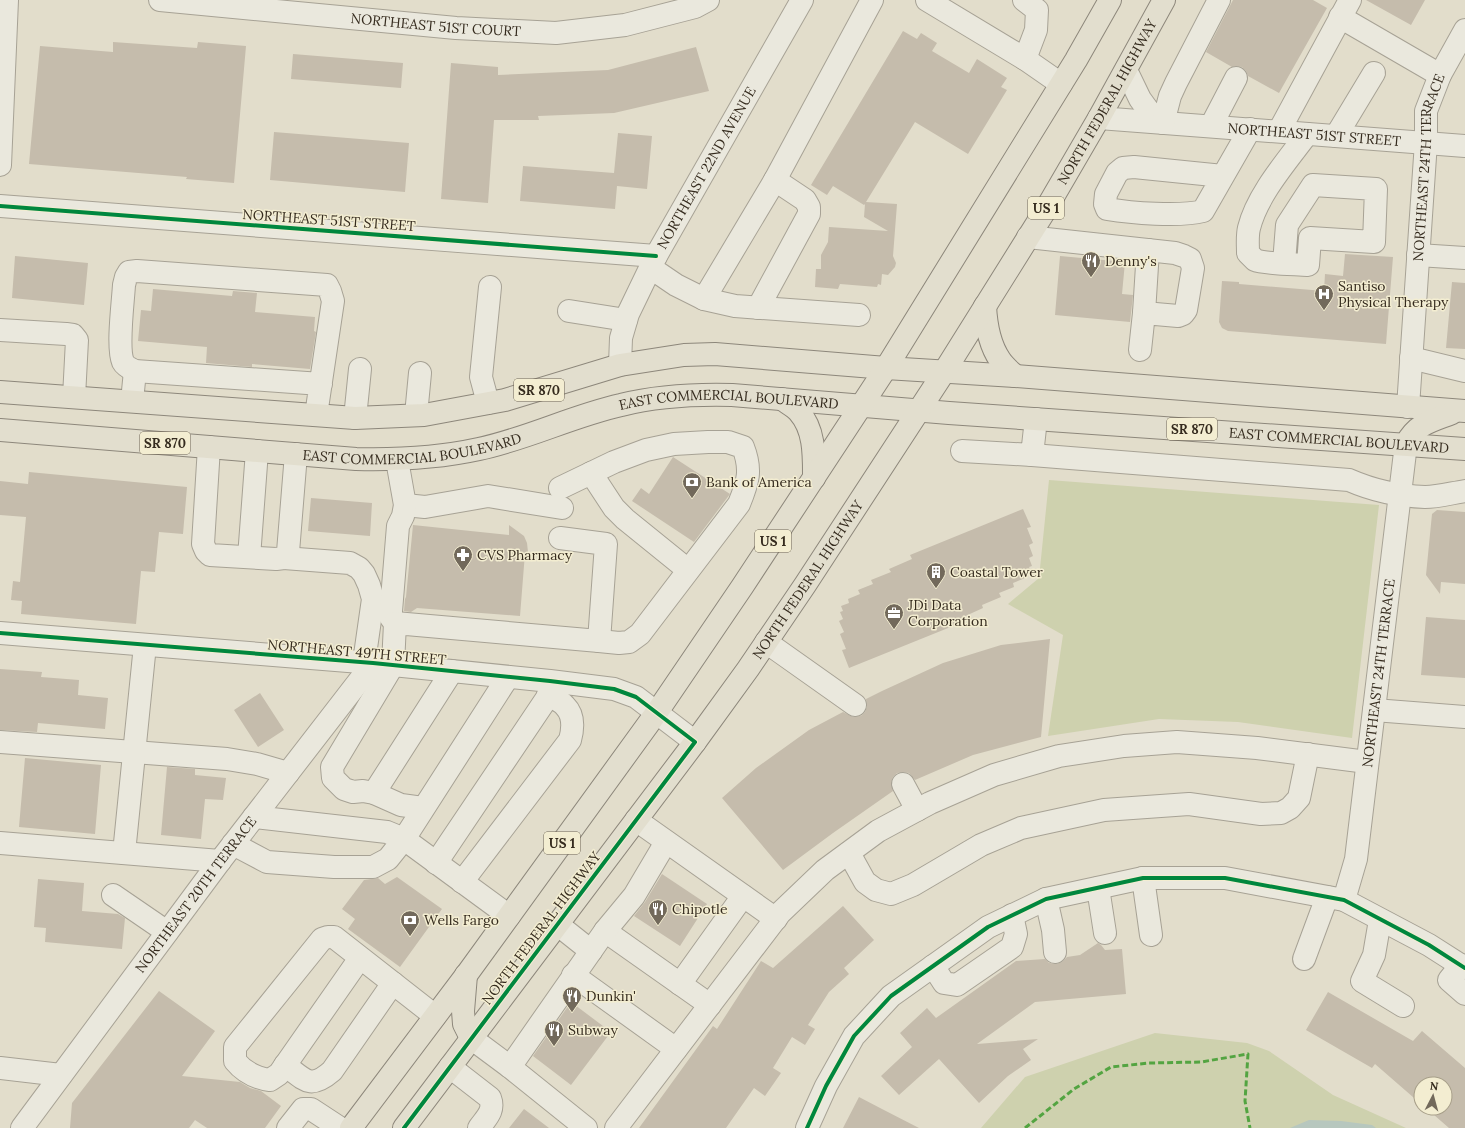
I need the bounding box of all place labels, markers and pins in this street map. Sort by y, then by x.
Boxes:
restaurant icon: Denny's [1080,250,1102,278]
place label: Denny's [1105,252,1157,270]
place label: Santiso Physical Therapy [1338,277,1449,311]
hospital icon: Santiso Physical Therapy [1313,283,1335,311]
bank icon: Bank of America [681,471,703,499]
place label: Bank of America [706,473,812,491]
pharmacy icon: CVS Pharmacy [452,544,474,572]
place label: CVS Pharmacy [477,546,573,564]
building icon: Coastal Tower [925,561,947,589]
place label: Coastal Tower [950,563,1043,581]
place label: JDi Data Corporation [907,596,988,630]
office icon: JDi Data Corporation [883,602,905,630]
restaurant icon: Chipotle [647,898,669,926]
place label: Chipotle [672,900,728,918]
bank icon: Wells Fargo [399,909,421,937]
place label: Wells Fargo [424,911,499,929]
restaurant icon: Dunkin' [561,985,583,1013]
place label: Dunkin' [586,987,636,1005]
restaurant icon: Subway [543,1019,565,1047]
place label: Subway [568,1021,618,1039]

